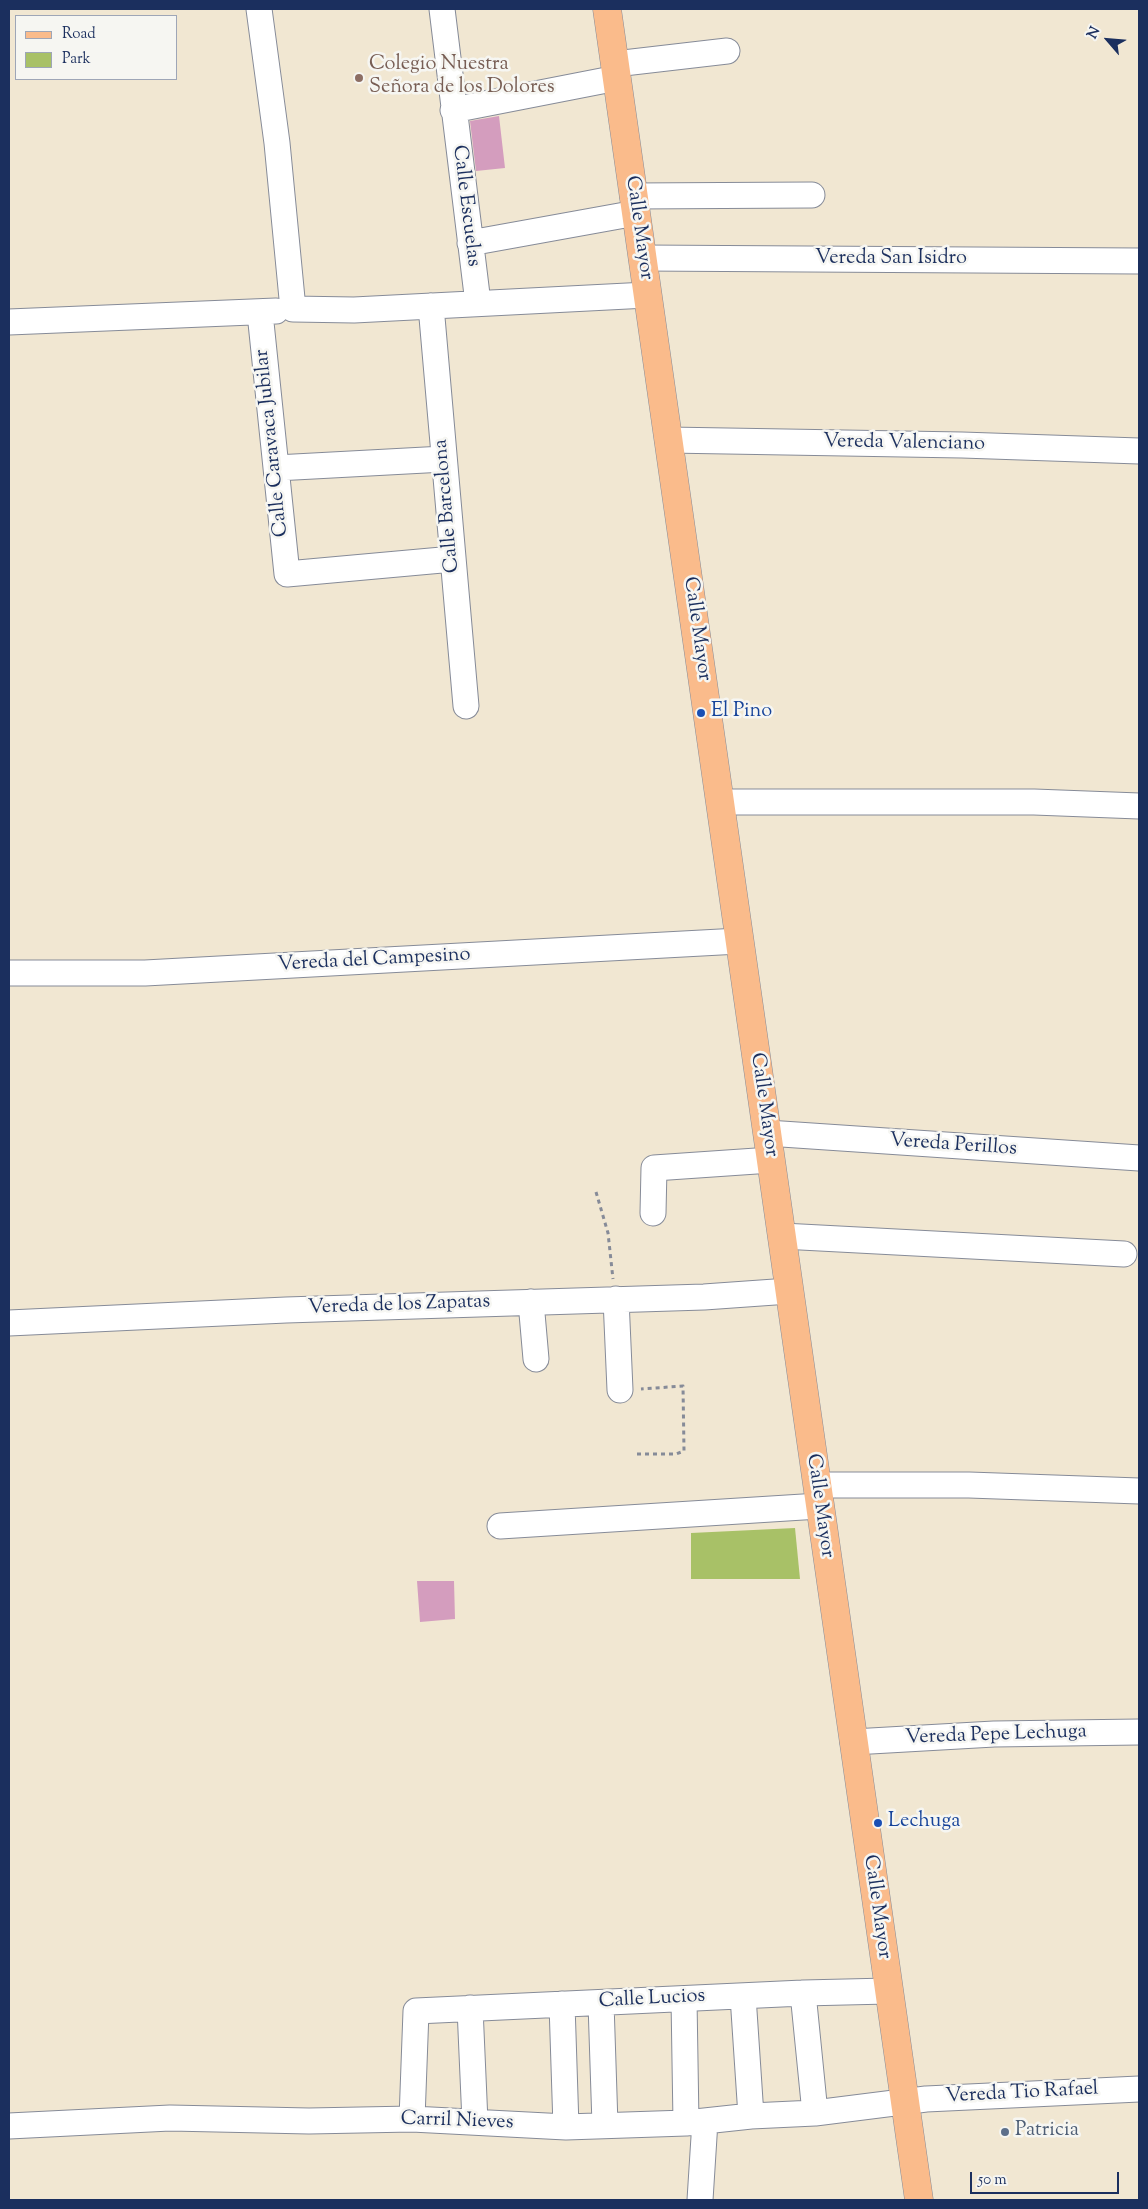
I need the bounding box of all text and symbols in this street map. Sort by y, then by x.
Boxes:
legend [15,15,178,80]
north arrow [1083,15,1133,65]
text: Road [62,24,96,45]
text: N [1083,24,1106,43]
text: Park [62,49,91,70]
place label: Colegio Nuestra Señora de los Dolores [369,54,555,101]
marker: Colegio Nuestra Señora de los Dolores [353,72,365,84]
street label: Calle Escuelas [446,144,484,268]
street label: Calle Mayor [619,174,657,282]
street label: Vereda San Isidro [815,248,967,272]
street label: Calle Caravaca Jubilar [251,348,295,538]
street label: Vereda Valenciano [823,431,985,457]
street label: Calle Barcelona [430,438,466,574]
street label: Calle Mayor [677,575,715,683]
place label: El Pino [711,701,772,725]
marker: El Pino [695,707,707,719]
street label: Vereda del Campesino [277,944,471,978]
street label: Calle Mayor [744,1051,782,1159]
street label: Vereda Perillos [888,1130,1018,1162]
street label: Vereda de los Zapatas [307,1291,491,1321]
street label: Calle Mayor [800,1452,838,1560]
street label: Vereda Pepe Lechuga [905,1721,1087,1751]
place label: Lechuga [888,1811,960,1835]
marker: Lechuga [872,1817,884,1829]
street label: Calle Mayor [857,1853,895,1961]
street label: Calle Lucios [598,1985,706,2015]
street label: Vereda Tio Rafael [945,2078,1099,2110]
street label: Carril Nieves [400,2108,514,2136]
place label: Patricia [1015,2120,1079,2144]
marker: Patricia [999,2126,1011,2138]
scale bar [973,2162,1122,2194]
text: 50 m [978,2170,1007,2191]

